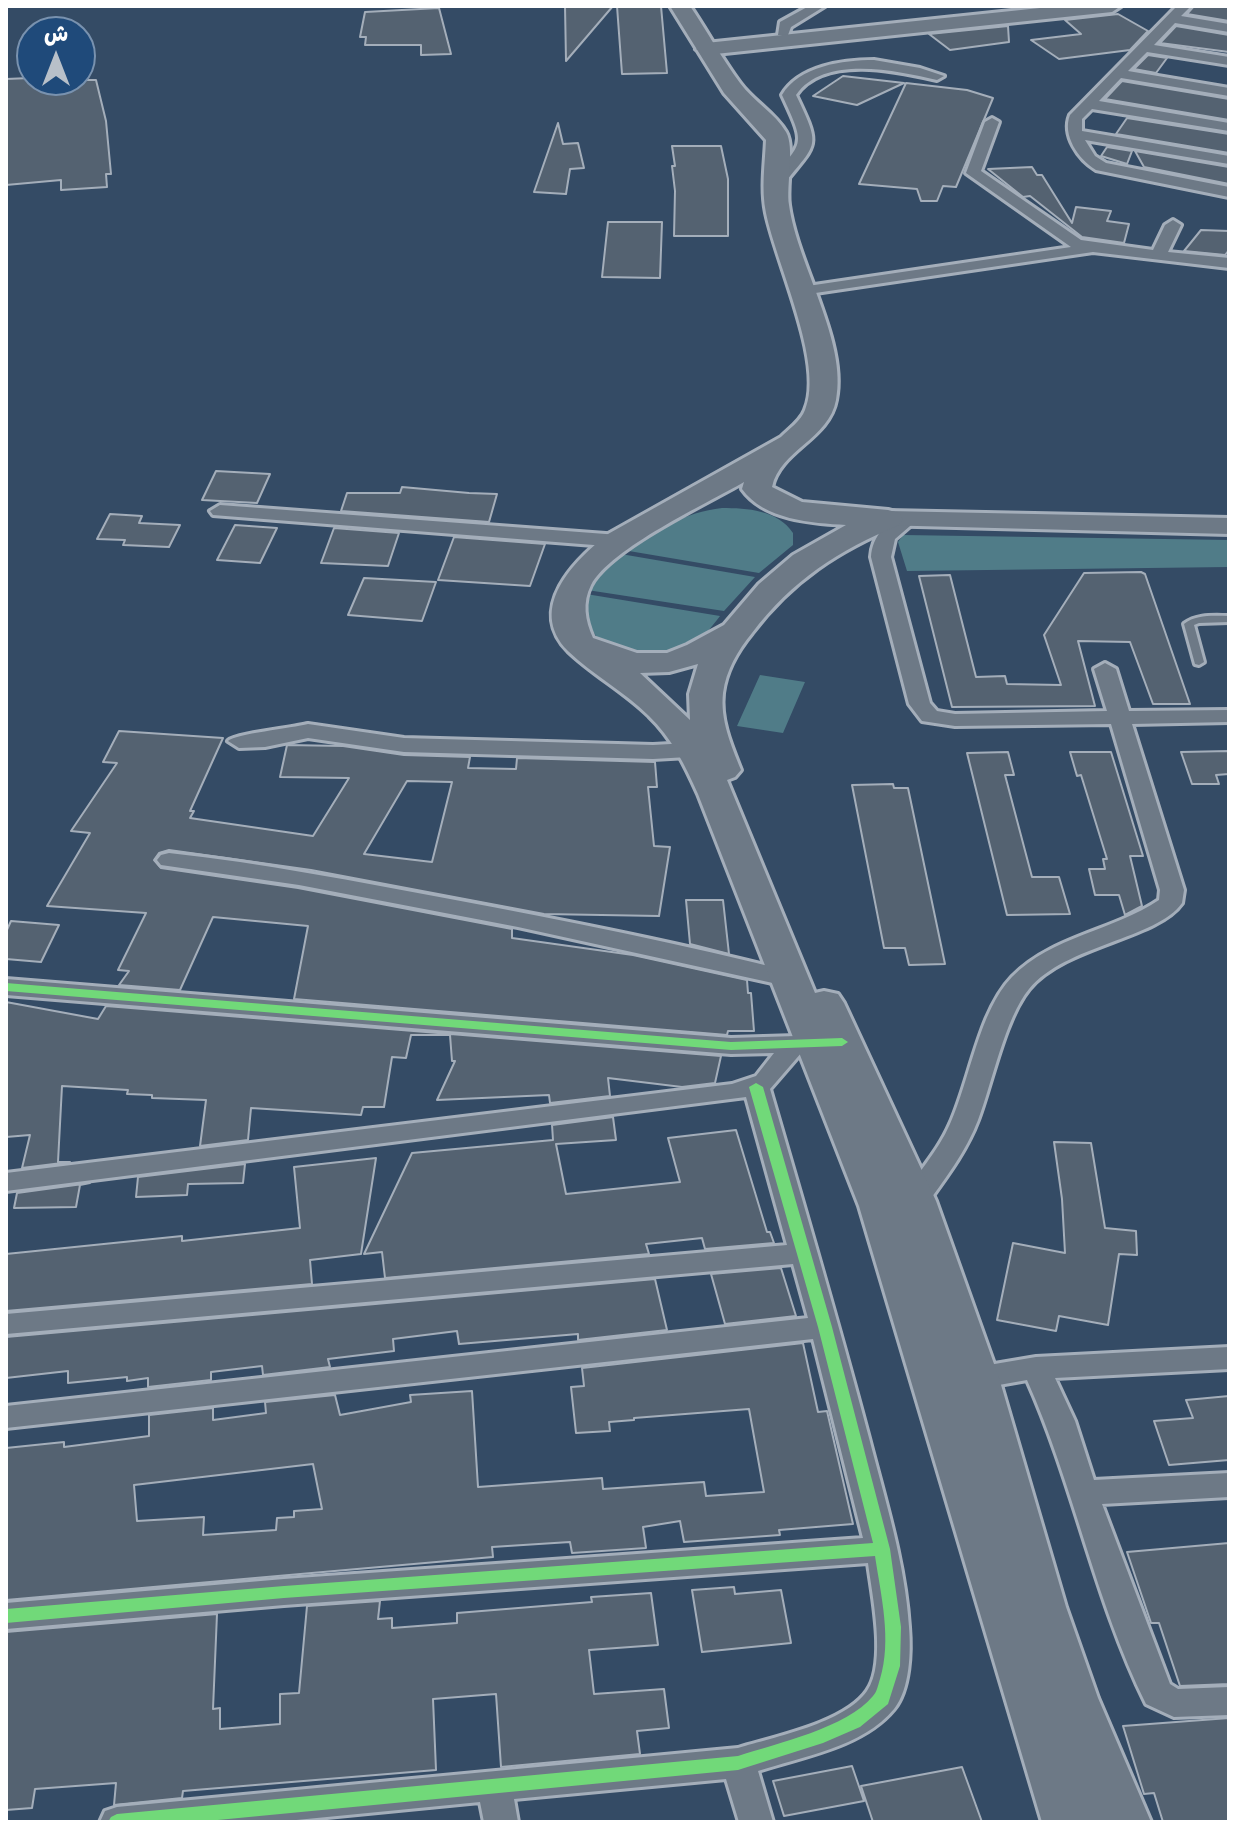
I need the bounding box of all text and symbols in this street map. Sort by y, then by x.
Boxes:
north arrow [16,16,96,96]
text: ش [44,21,68,47]

